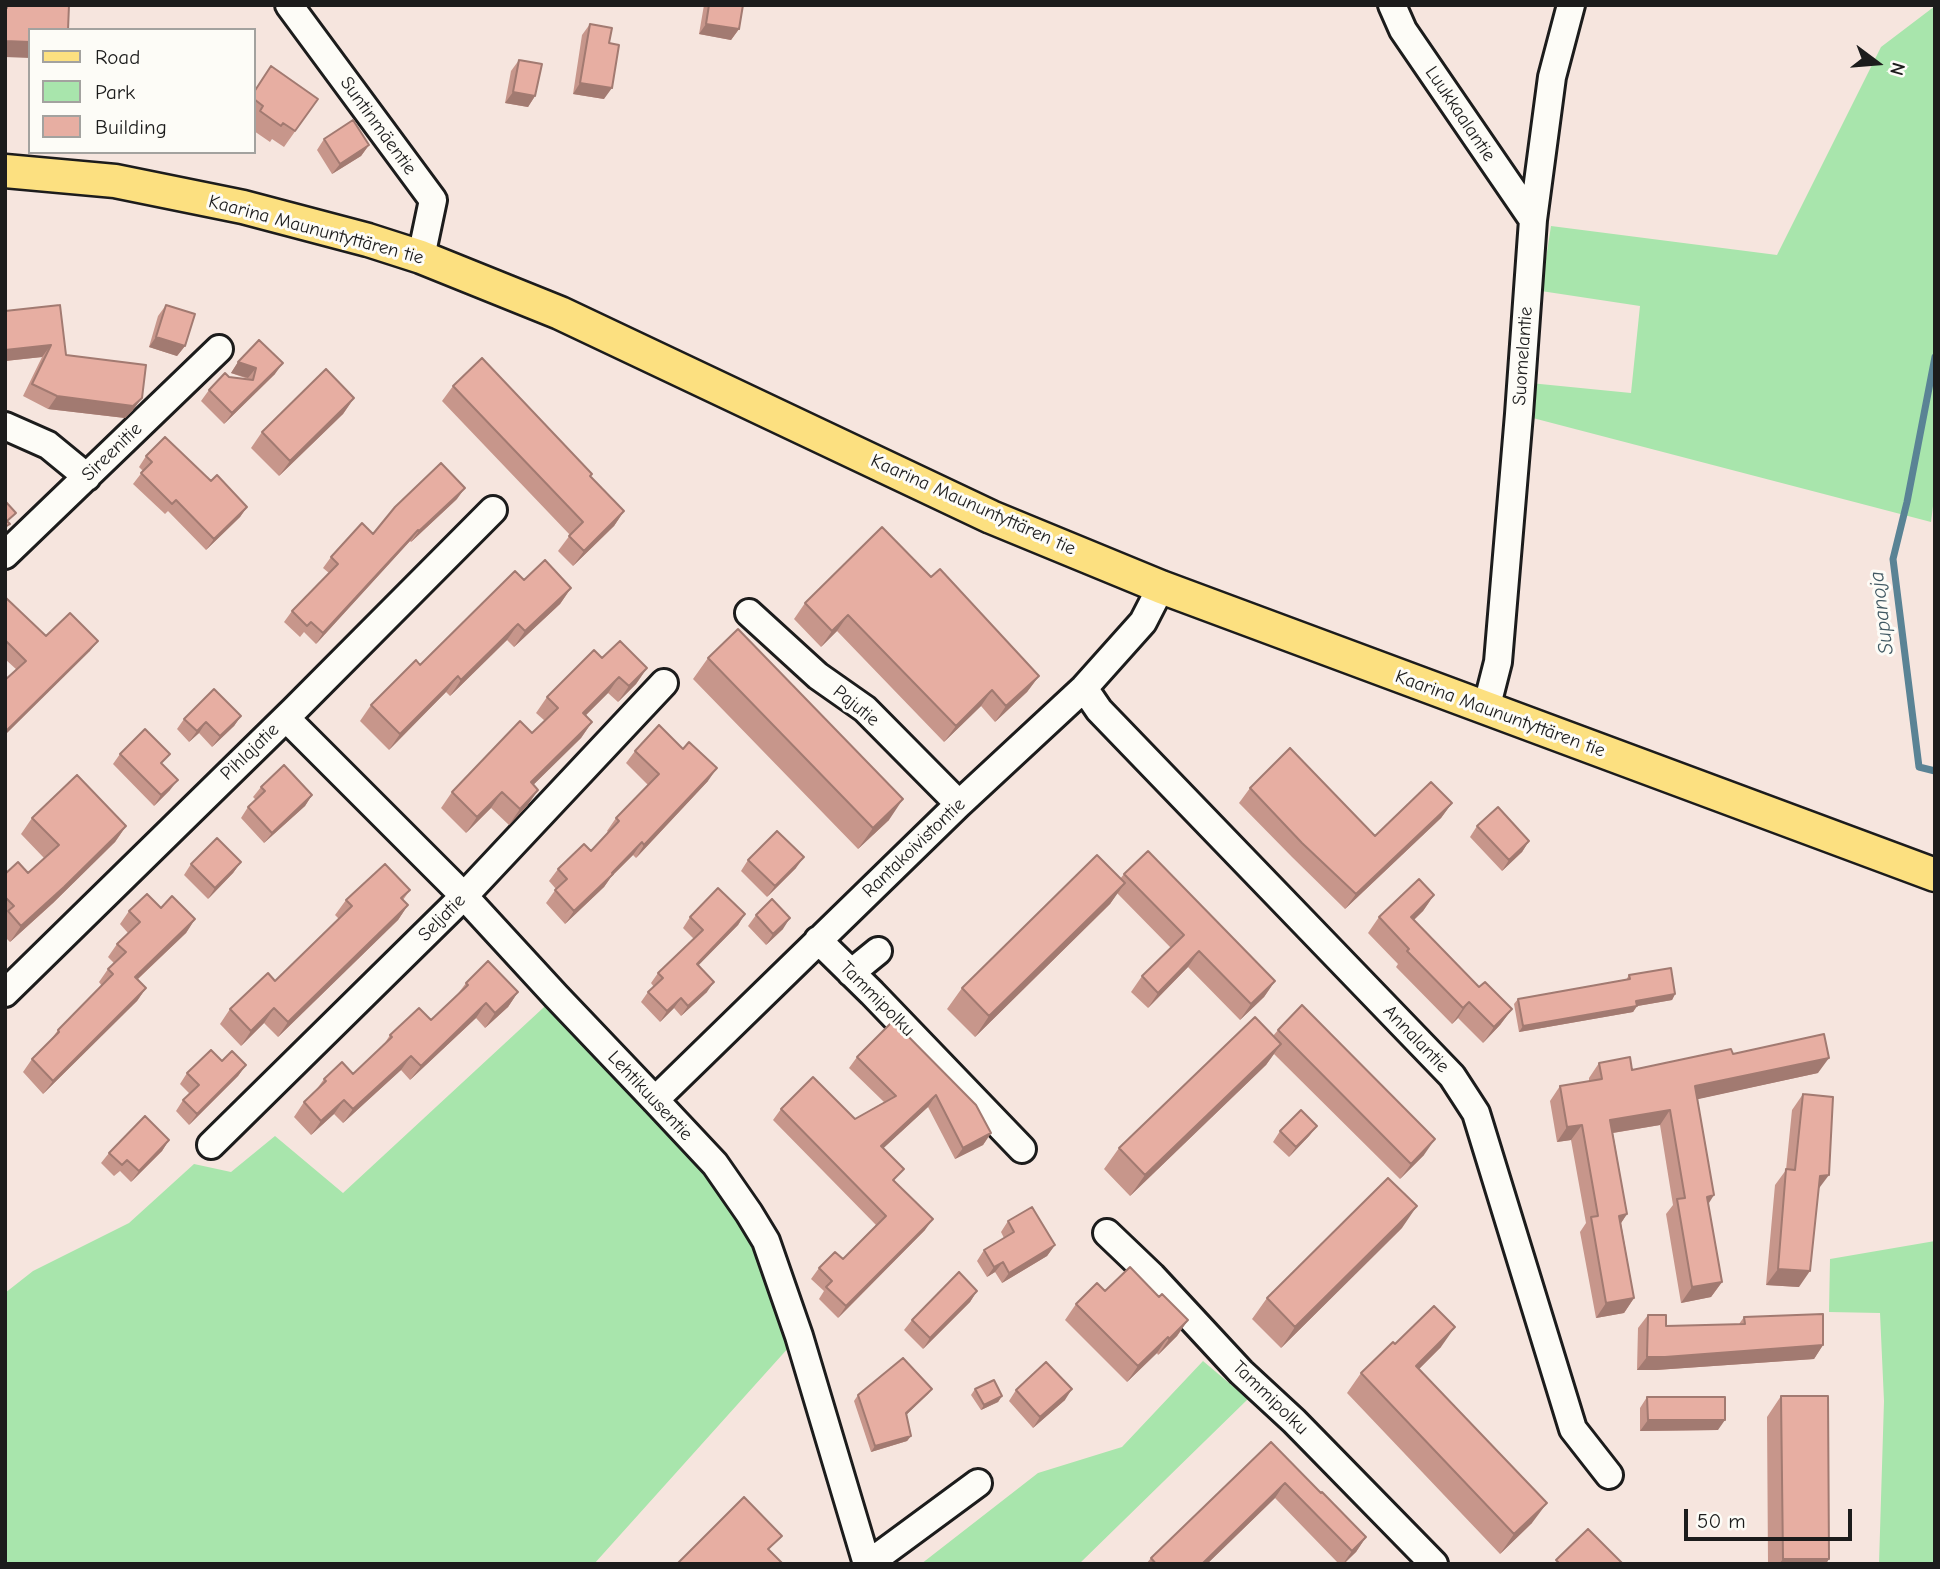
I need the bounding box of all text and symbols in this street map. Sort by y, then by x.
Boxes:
legend [28,28,256,154]
north arrow [1842,28,1912,98]
text: Road [95,45,140,69]
text: N [1885,60,1909,78]
street label: Luukkaalantie [1420,62,1500,166]
street label: Suntinmäentie [335,72,421,180]
text: Park [95,80,135,104]
text: Building [95,115,167,139]
street label: Kaarina Maununtyttären tie [206,190,426,270]
street label: Suomelantie [1508,306,1538,406]
street label: Sireenitie [77,418,147,486]
street label: Kaarina Maununtyttären tie [867,449,1079,561]
water label: Supanoja [1864,570,1900,656]
street label: Kaarina Maununtyttären tie [1392,665,1608,763]
street label: Pajutie [828,680,884,732]
street label: Pihlajatie [216,719,284,785]
street label: Rantakoivistontie [858,793,970,903]
street label: Seljatie [414,890,470,946]
street label: Tammipolku [835,957,919,1041]
street label: Annalantie [1378,1000,1454,1078]
street label: Lehtikuusentie [603,1046,697,1146]
street label: Tammipolku [1227,1356,1313,1440]
scale bar [1688,1496,1856,1540]
text: 50 m [1697,1509,1746,1533]

